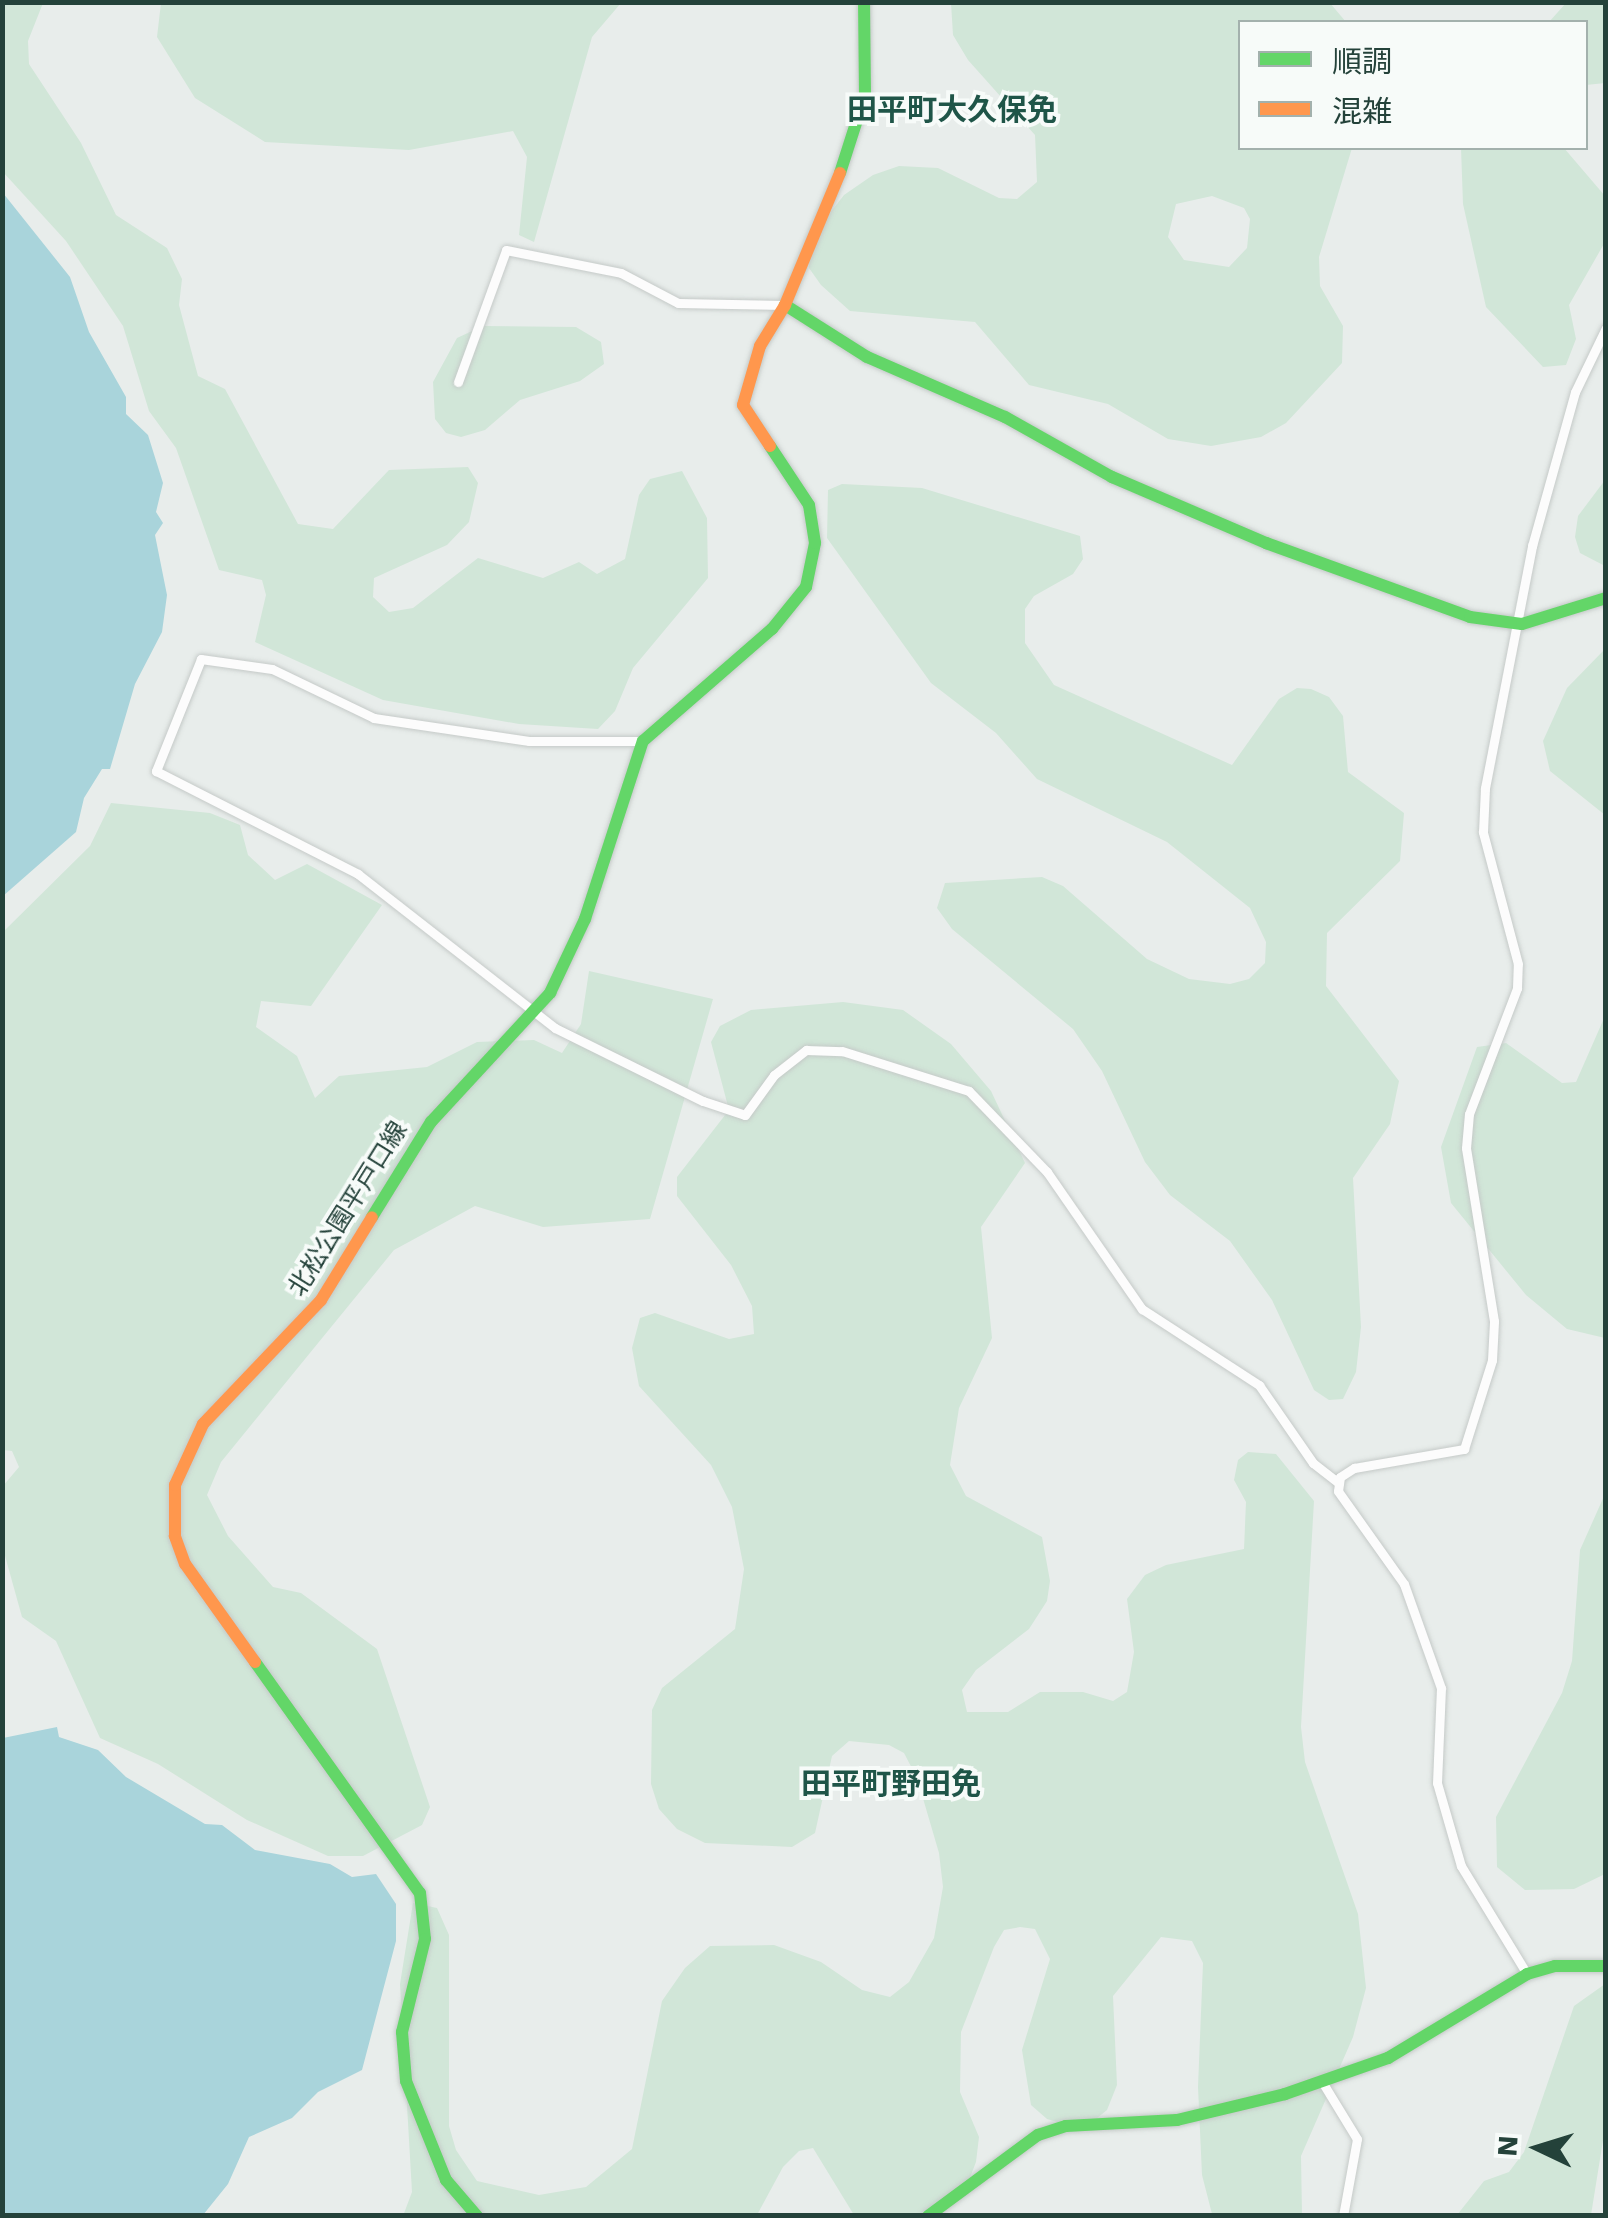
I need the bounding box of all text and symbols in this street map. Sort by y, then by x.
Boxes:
legend [1238,20,1588,150]
text: 順調 [1332,44,1392,79]
district label: 田平町大久保免 [847,92,1057,128]
text: 混雑 [1332,94,1392,129]
street label: 北松公園平戸口線 [282,1116,414,1302]
district label: 田平町野田免 [801,1766,981,1802]
north arrow [1488,2098,1588,2198]
text: N [1490,2134,1525,2157]

